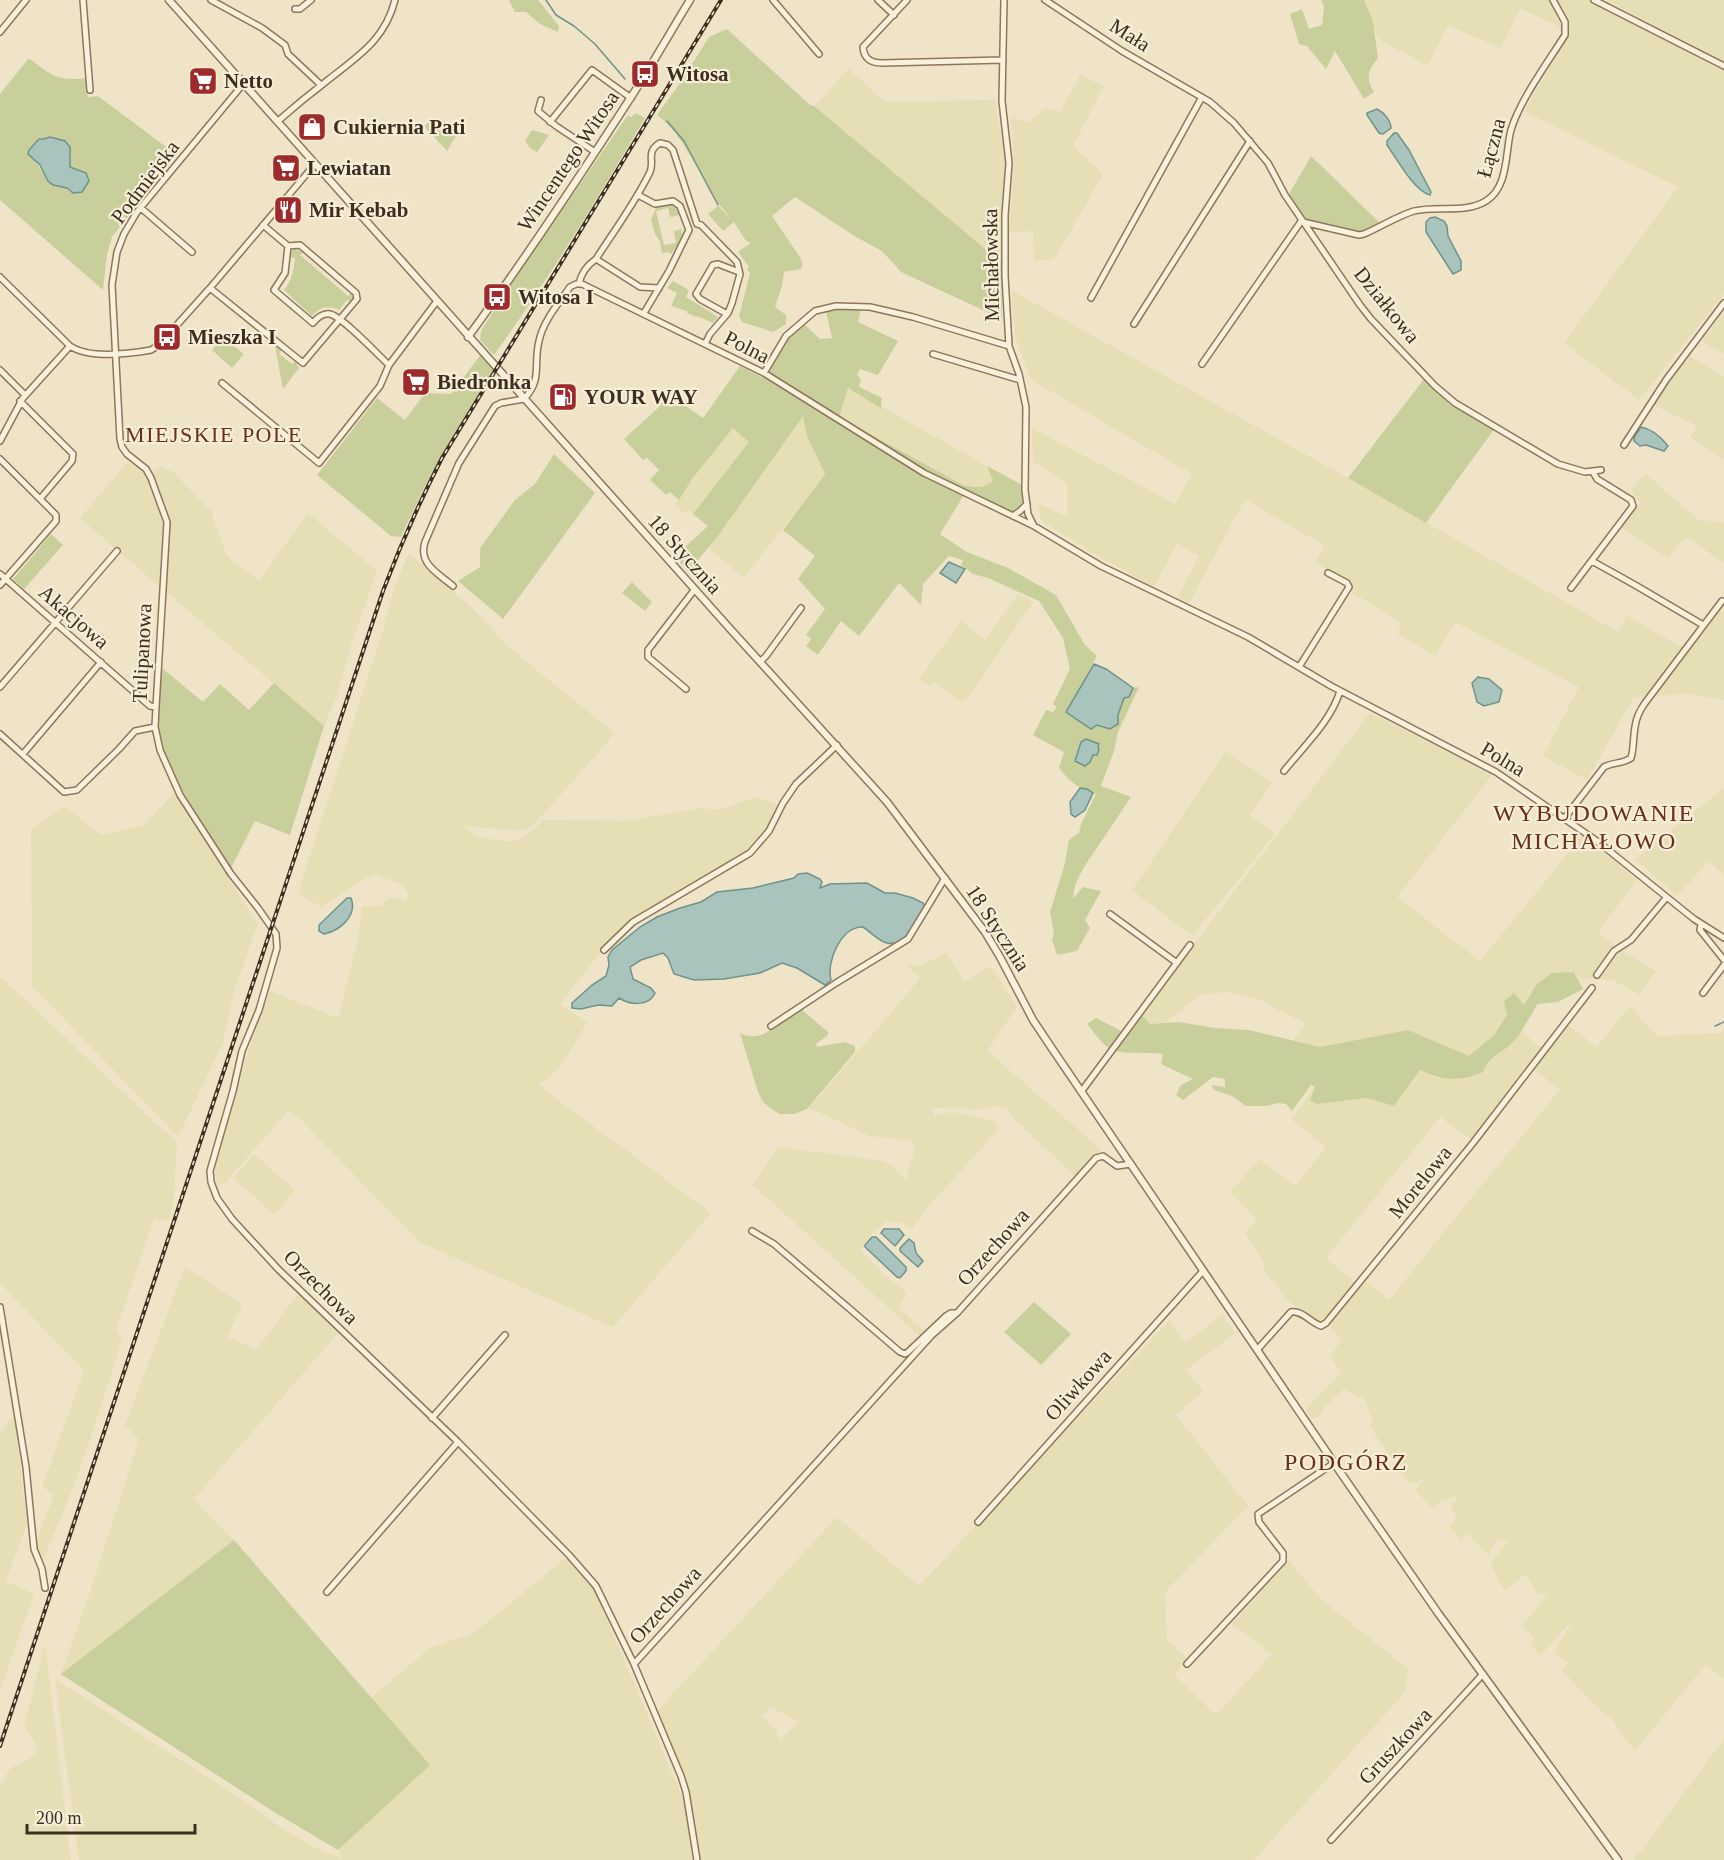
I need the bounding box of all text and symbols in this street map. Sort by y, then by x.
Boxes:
street label: Mała [1105,13,1155,57]
bus stop icon: Witosa [629,58,661,90]
place label: Witosa [666,62,729,86]
supermarket icon: Netto [187,65,219,97]
place label: Netto [224,69,273,93]
street label: Wincentego Witosa [512,86,624,236]
shop icon: Cukiernia Pati [296,111,328,143]
place label: Cukiernia Pati [333,115,466,139]
street label: Łączna [1472,115,1511,180]
street label: Podmiejska [106,135,184,228]
supermarket icon: Lewiatan [270,152,302,184]
place label: Lewiatan [307,156,391,180]
restaurant icon: Mir Kebab [272,194,304,226]
place label: Mir Kebab [309,198,408,222]
street label: Michałowska [978,208,1004,322]
street label: Działkowa [1349,262,1425,348]
bus stop icon: Witosa I [481,281,513,313]
place label: Witosa I [518,285,594,309]
bus stop icon: Mieszka I [151,321,183,353]
place label: Mieszka I [188,325,276,349]
street label: Polna [720,325,774,369]
supermarket icon: Biedronka [400,366,432,398]
place label: Biedronka [437,370,532,394]
fuel station icon: YOUR WAY [547,381,579,413]
place label: YOUR WAY [584,385,698,409]
district label: MIEJSKIE POLE [125,422,303,447]
street label: 18 Stycznia [643,509,727,599]
street label: Akacjowa [34,580,115,654]
street label: Tulipanowa [127,602,157,703]
street label: Polna [1476,736,1530,782]
district label: WYBUDOWANIE MICHAŁOWO [1493,800,1695,854]
street label: 18 Stycznia [961,880,1035,976]
street label: Morelowa [1384,1140,1457,1223]
street label: Orzechowa [952,1203,1034,1291]
street label: Orzechowa [279,1245,364,1330]
street label: Oliwkowa [1040,1344,1117,1426]
district label: PODGÓRZ [1284,1449,1408,1475]
street label: Orzechowa [624,1561,706,1649]
street label: Gruszkowa [1354,1702,1437,1789]
scale bar [27,1797,195,1835]
text: 200 m [36,1808,82,1828]

